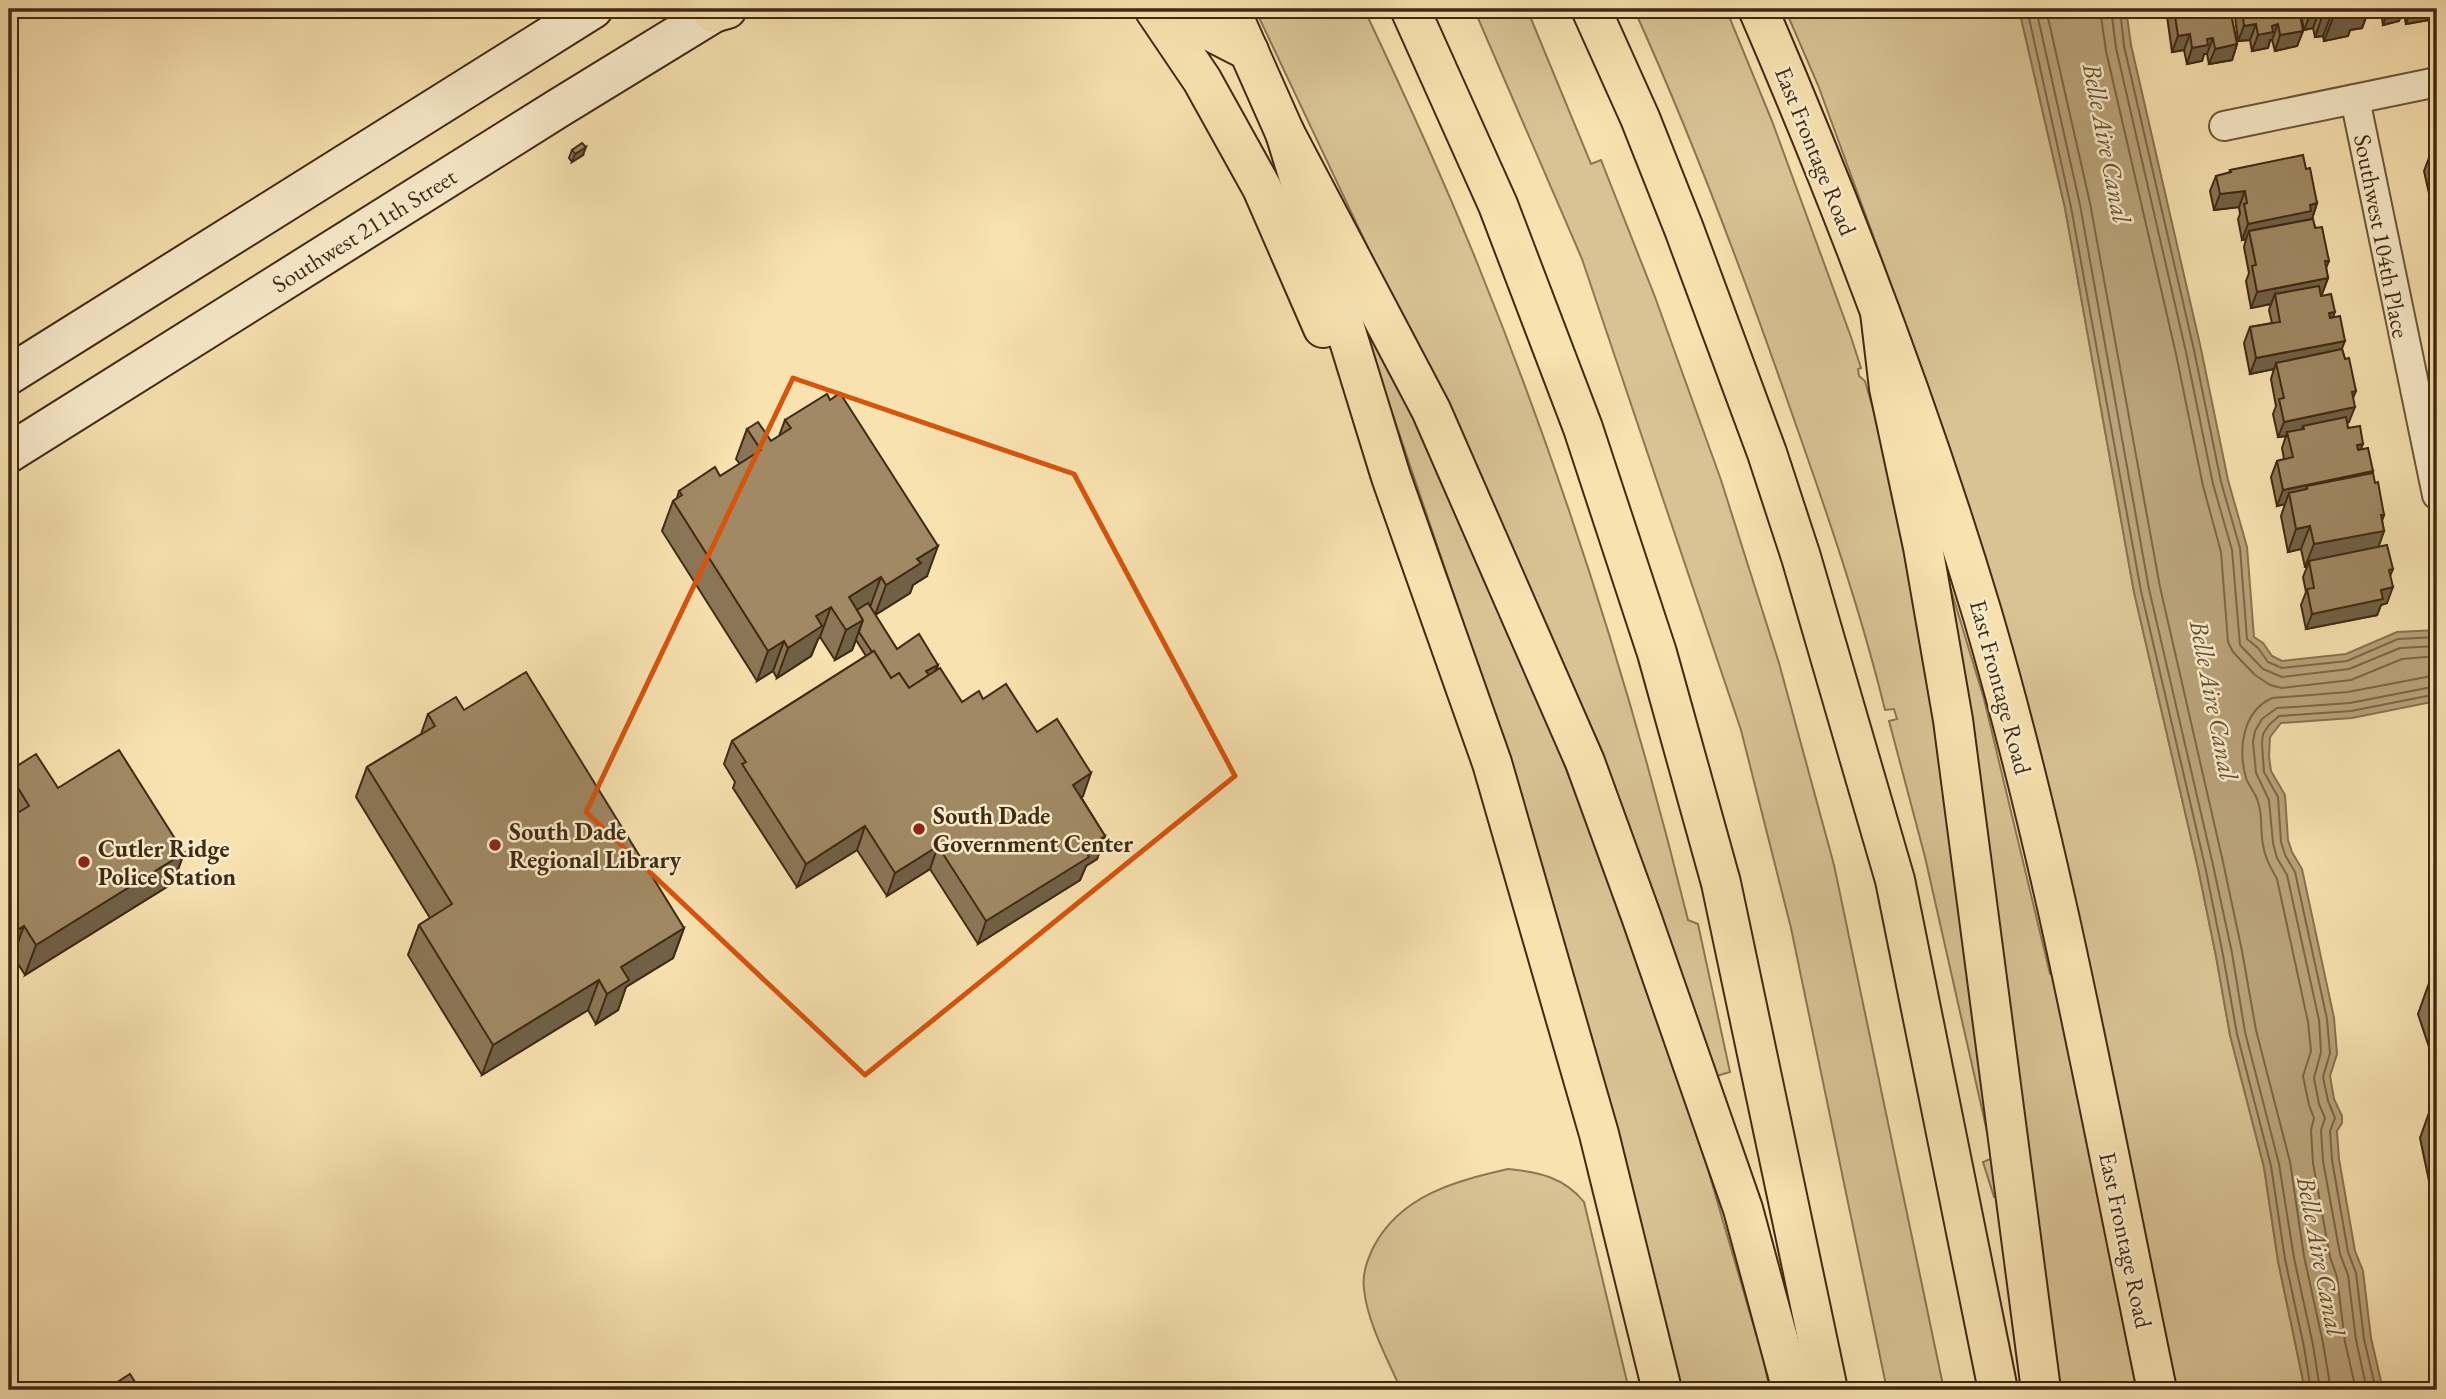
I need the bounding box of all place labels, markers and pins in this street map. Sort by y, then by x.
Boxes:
place label: South Dade Government Center [933,800,1133,859]
place label: South Dade Regional Library [509,816,682,876]
marker: South Dade Government Center [911,821,927,837]
place label: Cutler Ridge Police Station [98,833,236,892]
marker: South Dade Regional Library [487,837,503,853]
marker: Cutler Ridge Police Station [76,854,92,870]

